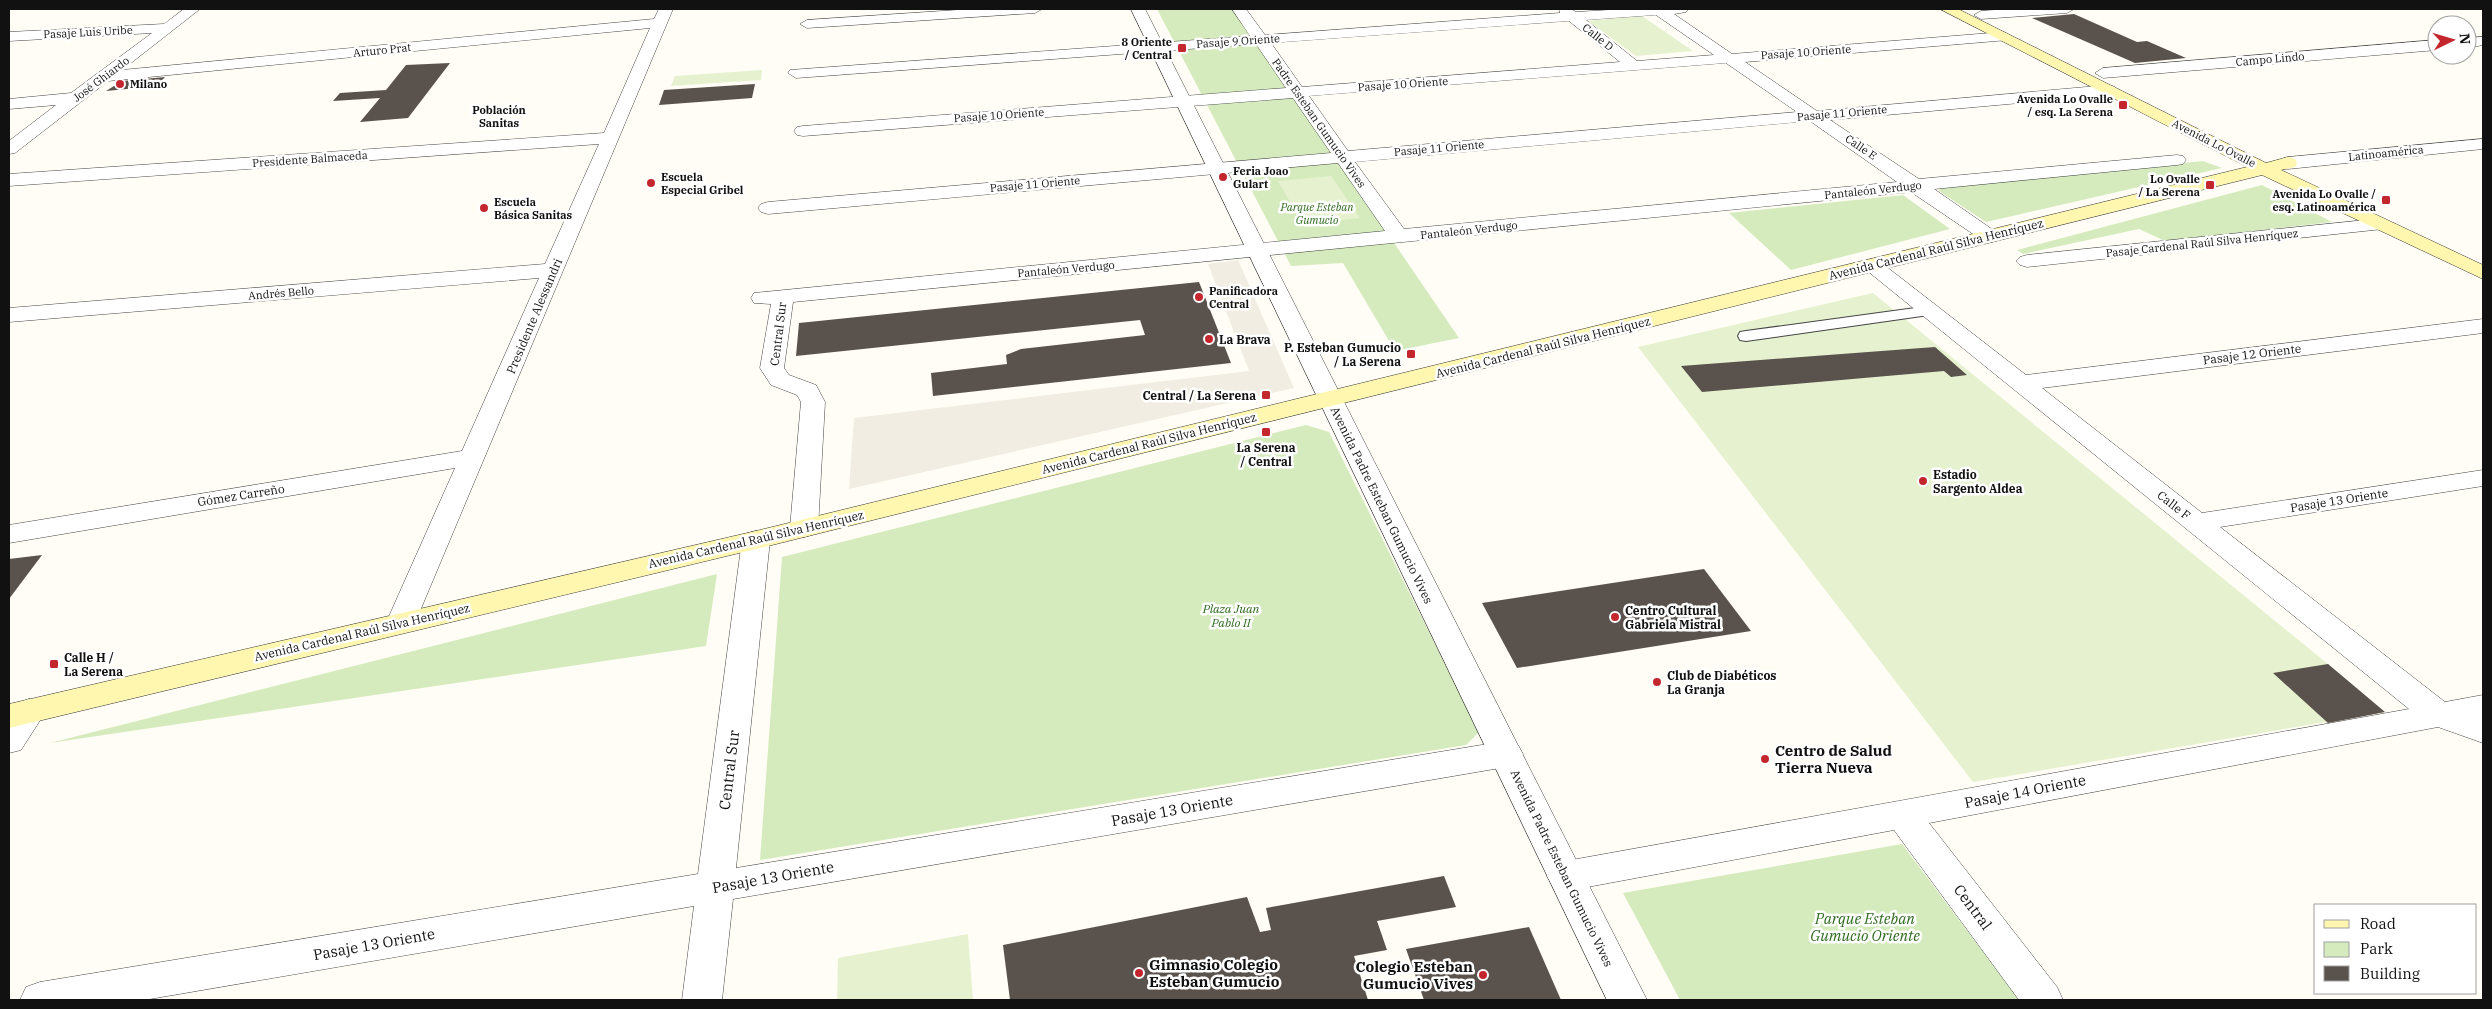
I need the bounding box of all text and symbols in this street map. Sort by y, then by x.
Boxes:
north arrow [2427,15,2477,65]
street label: Calle D [1580,20,1617,54]
street label: Pasaje Luis Uribe [43,23,133,41]
street label: Pasaje 9 Oriente [1196,31,1280,51]
text: N [2456,33,2474,45]
place label: 8 Oriente / Central [1122,35,1172,62]
street label: Arturo Prat [352,40,412,60]
marker: 8 Oriente / Central [1176,42,1188,54]
street label: Pasaje 10 Oriente [1760,42,1852,62]
street label: Campo Lindo [2235,49,2305,69]
street label: José Ghiardo [70,53,132,105]
street label: Padre Esteban Gumucio Vives [1269,56,1369,190]
street label: Pasaje 10 Oriente [1357,74,1449,94]
place label: Milano [130,77,167,91]
marker: Milano [114,78,126,90]
place label: Avenida Lo Ovalle / esq. La Serena [2017,92,2113,119]
marker: Avenida Lo Ovalle / esq. La Serena [2117,99,2129,111]
street label: Pasaje 11 Oriente [1796,102,1888,124]
district label: Población Sanitas [472,103,526,130]
street label: Pasaje 10 Oriente [953,105,1045,125]
street label: Avenida Lo Ovalle [2170,116,2258,170]
street label: Calle E [1843,131,1879,163]
street label: Pasaje 11 Oriente [1393,137,1485,159]
street label: Latinoamérica [2348,142,2424,164]
street label: Presidente Balmaceda [252,148,368,170]
place label: Feria Joao Gulart [1233,164,1288,191]
place label: Escuela Especial Gribel [661,170,744,197]
marker: Feria Joao Gulart [1217,171,1229,183]
place label: Lo Ovalle / La Serena [2139,172,2200,199]
street label: Pasaje 11 Oriente [989,173,1081,195]
marker: Escuela Especial Gribel [645,177,657,189]
street label: Pantaleón Verdugo [1824,178,1922,202]
marker: Lo Ovalle / La Serena [2204,179,2216,191]
place label: Avenida Lo Ovalle / esq. Latinoamérica [2272,187,2376,214]
marker: Avenida Lo Ovalle / esq. Latinoamérica [2380,194,2392,206]
place label: Escuela Básica Sanitas [494,195,573,222]
park label: Parque Esteban Gumucio [1279,200,1354,227]
marker: Escuela Básica Sanitas [478,202,490,214]
street label: Avenida Cardenal Raúl Silva Henríquez [1827,215,2045,283]
street label: Pantaleón Verdugo [1420,218,1518,242]
street label: Pasaje Cardenal Raúl Silva Henríquez [2105,226,2299,260]
street label: Presidente Alessandri [503,256,565,376]
street label: Pantaleón Verdugo [1017,258,1115,280]
street label: Andrés Bello [247,283,315,303]
place label: Panificadora Central [1209,284,1278,311]
marker: Panificadora Central [1193,291,1205,303]
street label: Central Sur [767,301,789,367]
street label: Avenida Cardenal Raúl Silva Henríquez [1434,313,1652,381]
place label: La Brava [1219,332,1271,347]
marker: La Brava [1203,333,1215,345]
place label: P. Esteban Gumucio / La Serena [1284,340,1401,369]
street label: Pasaje 12 Oriente [2202,341,2302,367]
marker: P. Esteban Gumucio / La Serena [1405,348,1417,360]
place label: Central / La Serena [1143,388,1256,403]
marker: Central / La Serena [1260,389,1272,401]
street label: Avenida Padre Esteban Gumucio Vives [1328,404,1436,606]
street label: Avenida Cardenal Raúl Silva Henríquez [1040,409,1258,477]
marker: La Serena / Central [1260,426,1272,438]
place label: La Serena / Central [1236,440,1296,469]
place label: Estadio Sargento Aldea [1933,467,2023,496]
marker: Estadio Sargento Aldea [1917,475,1929,487]
street label: Gómez Carreño [196,481,286,509]
street label: Pasaje 13 Oriente [2289,485,2389,515]
street label: Calle F [2154,487,2194,523]
street label: Avenida Cardenal Raúl Silva Henríquez [647,507,865,571]
street label: Avenida Cardenal Raúl Silva Henríquez [253,600,471,664]
park label: Plaza Juan Pablo II [1202,601,1260,630]
place label: Centro Cultural Gabriela Mistral [1625,603,1721,632]
marker: Centro Cultural Gabriela Mistral [1609,611,1621,623]
place label: Calle H / La Serena [64,650,123,679]
marker: Calle H / La Serena [48,658,60,670]
place label: Club de Diabéticos La Granja [1667,668,1776,697]
marker: Club de Diabéticos La Granja [1651,676,1663,688]
street label: Central Sur [715,729,743,811]
place label: Centro de Salud Tierra Nueva [1775,741,1892,777]
marker: Centro de Salud Tierra Nueva [1759,753,1771,765]
street label: Avenida Padre Esteban Gumucio Vives [1508,767,1616,969]
street label: Pasaje 14 Oriente [1963,770,2087,812]
street label: Pasaje 13 Oriente [1110,790,1234,830]
street label: Pasaje 13 Oriente [711,857,835,897]
street label: Central [1950,881,1996,933]
legend [2314,904,2477,994]
park label: Parque Esteban Gumucio Oriente [1810,909,1920,945]
text: Road [2360,914,2396,933]
street label: Pasaje 13 Oriente [312,924,436,964]
text: Park [2360,939,2393,958]
place label: Gimnasio Colegio Esteban Gumucio [1149,955,1280,991]
place label: Colegio Esteban Gumucio Vives [1356,957,1473,993]
text: Building [2360,964,2420,983]
marker: Gimnasio Colegio Esteban Gumucio [1133,967,1145,979]
marker: Colegio Esteban Gumucio Vives [1477,969,1489,981]

